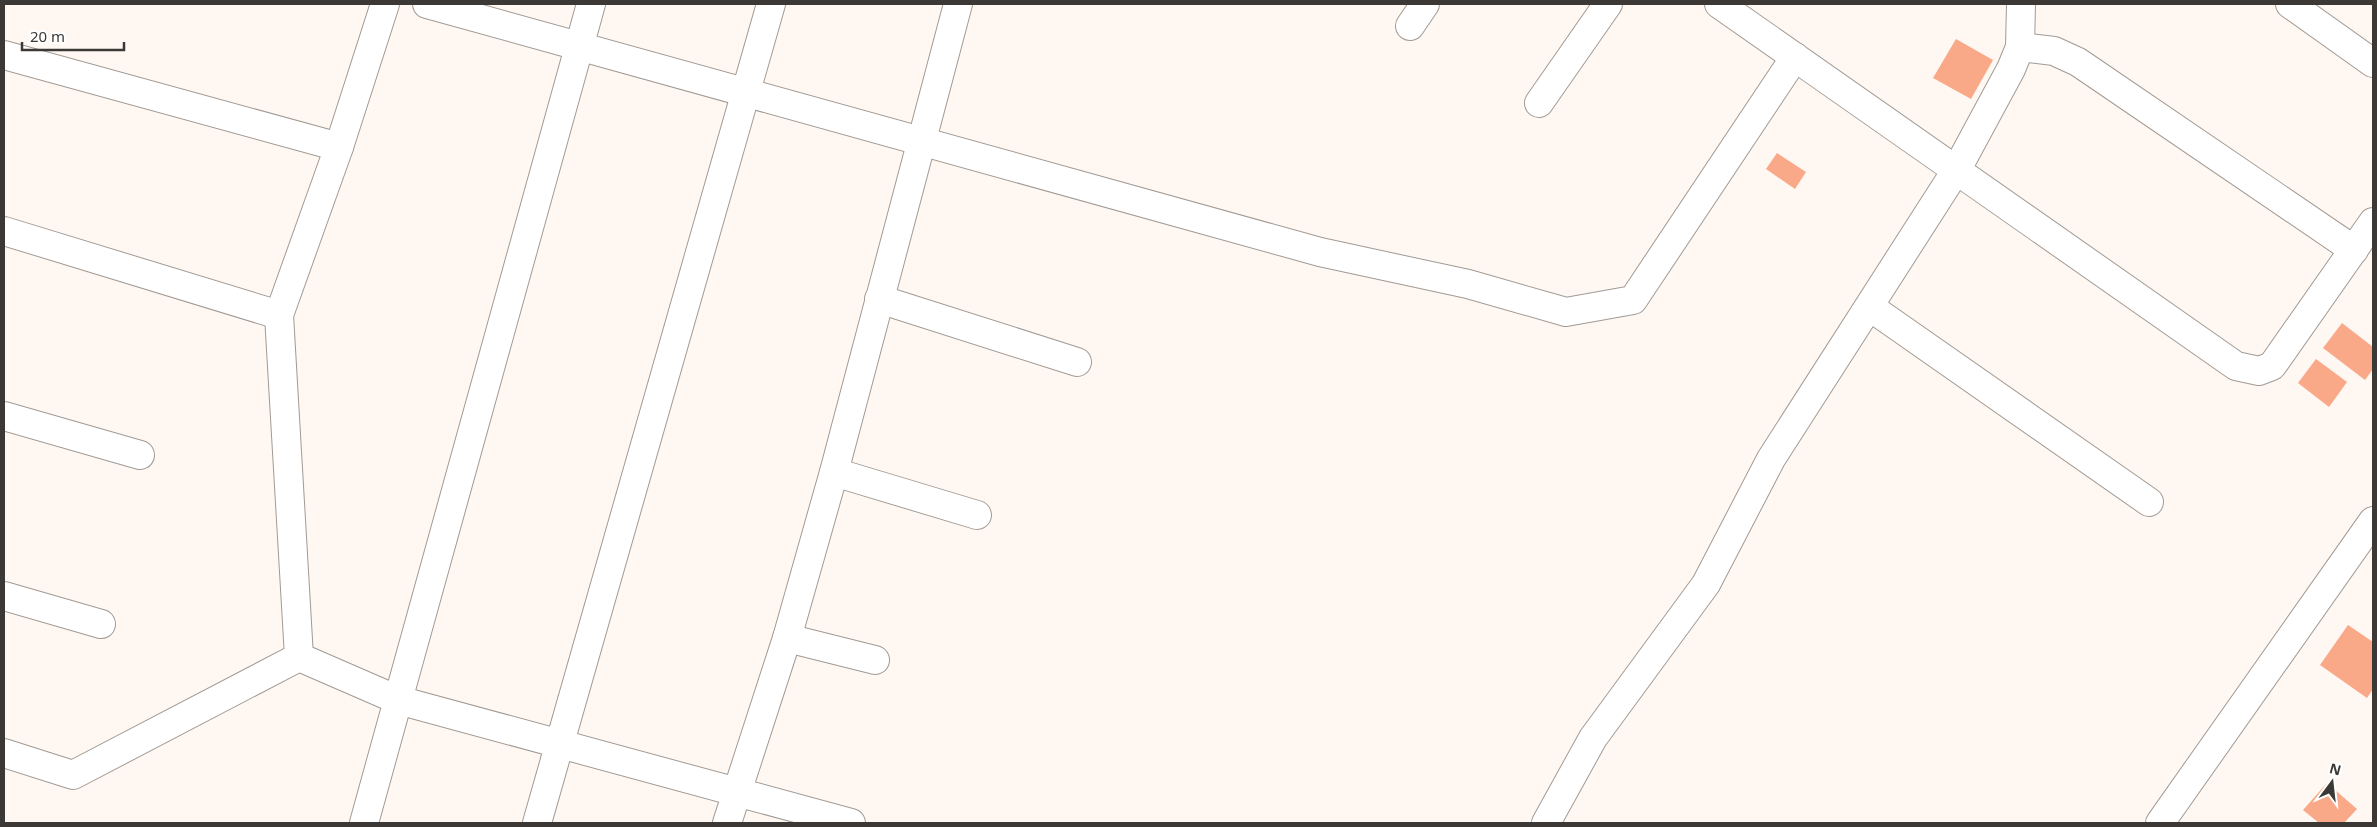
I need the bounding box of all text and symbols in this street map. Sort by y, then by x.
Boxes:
scale bar [22,20,125,52]
text: 20 m [30,26,65,46]
north arrow [2307,757,2357,807]
text: N [2328,758,2343,780]

